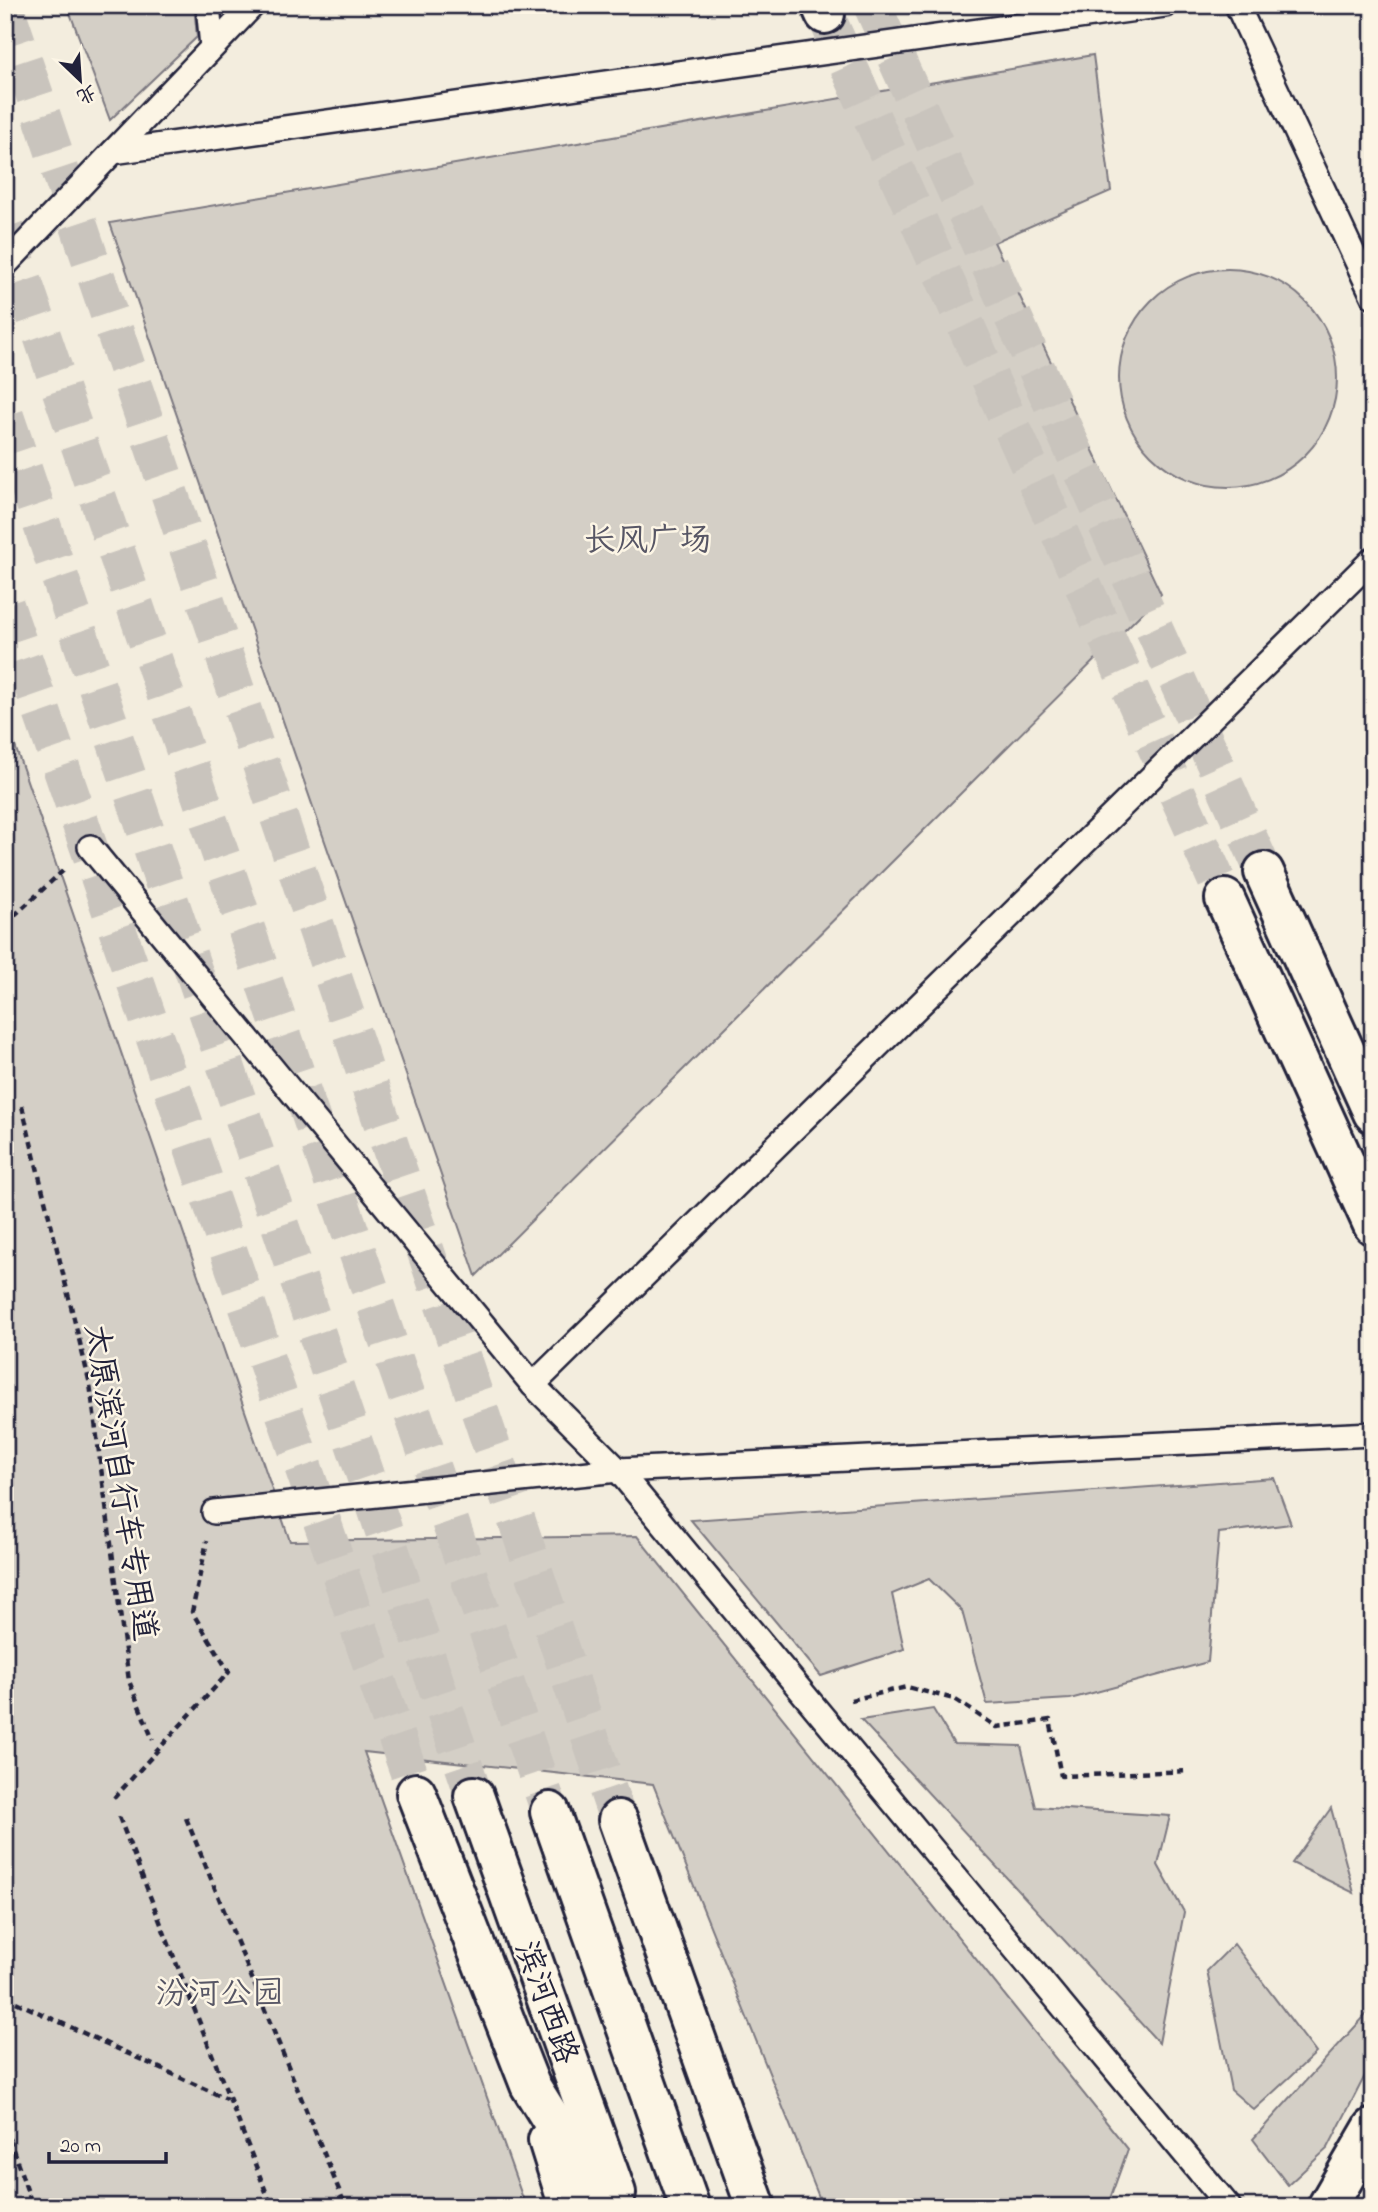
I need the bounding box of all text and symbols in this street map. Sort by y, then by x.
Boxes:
north arrow [46,46,116,116]
text: 北 [72,77,100,109]
park label: 长风广场 [584,519,712,566]
street label: 太原滨河自行车专用道 [70,1321,167,1644]
street label: 滨河西路 [501,1935,589,2071]
park label: 汾河公园 [156,1972,284,2019]
scale bar [49,2121,166,2165]
text: 20 m [60,2132,101,2162]

